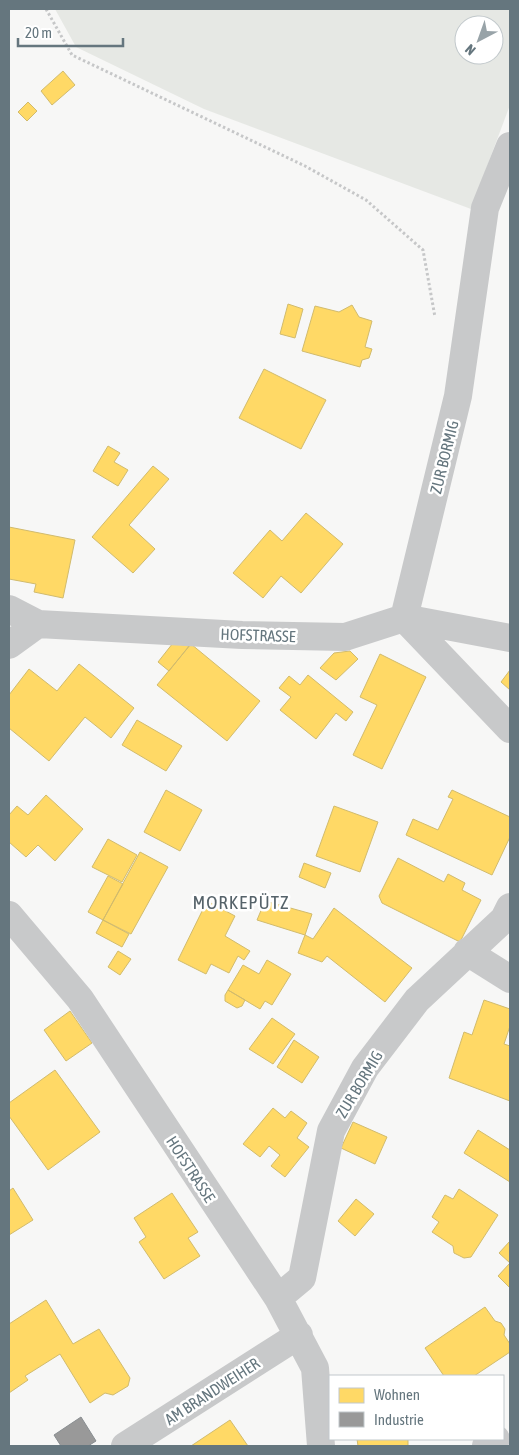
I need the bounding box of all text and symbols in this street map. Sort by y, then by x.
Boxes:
scale bar [18,15,122,47]
north arrow [454,15,504,65]
text: 20 m [25,24,52,41]
text: N [462,41,479,59]
street label: ZUR BORMIG [426,418,462,496]
street label: HOFSTRASSE [220,625,296,645]
district label: MORKEPÜTZ [192,891,290,913]
street label: ZUR BORMIG [332,1047,386,1121]
street label: HOFSTRASSE [163,1133,219,1205]
street label: AM BRANDWEIHER [161,1354,263,1428]
legend [329,1375,504,1440]
text: Wohnen [374,1386,420,1403]
text: Industrie [374,1411,424,1428]

